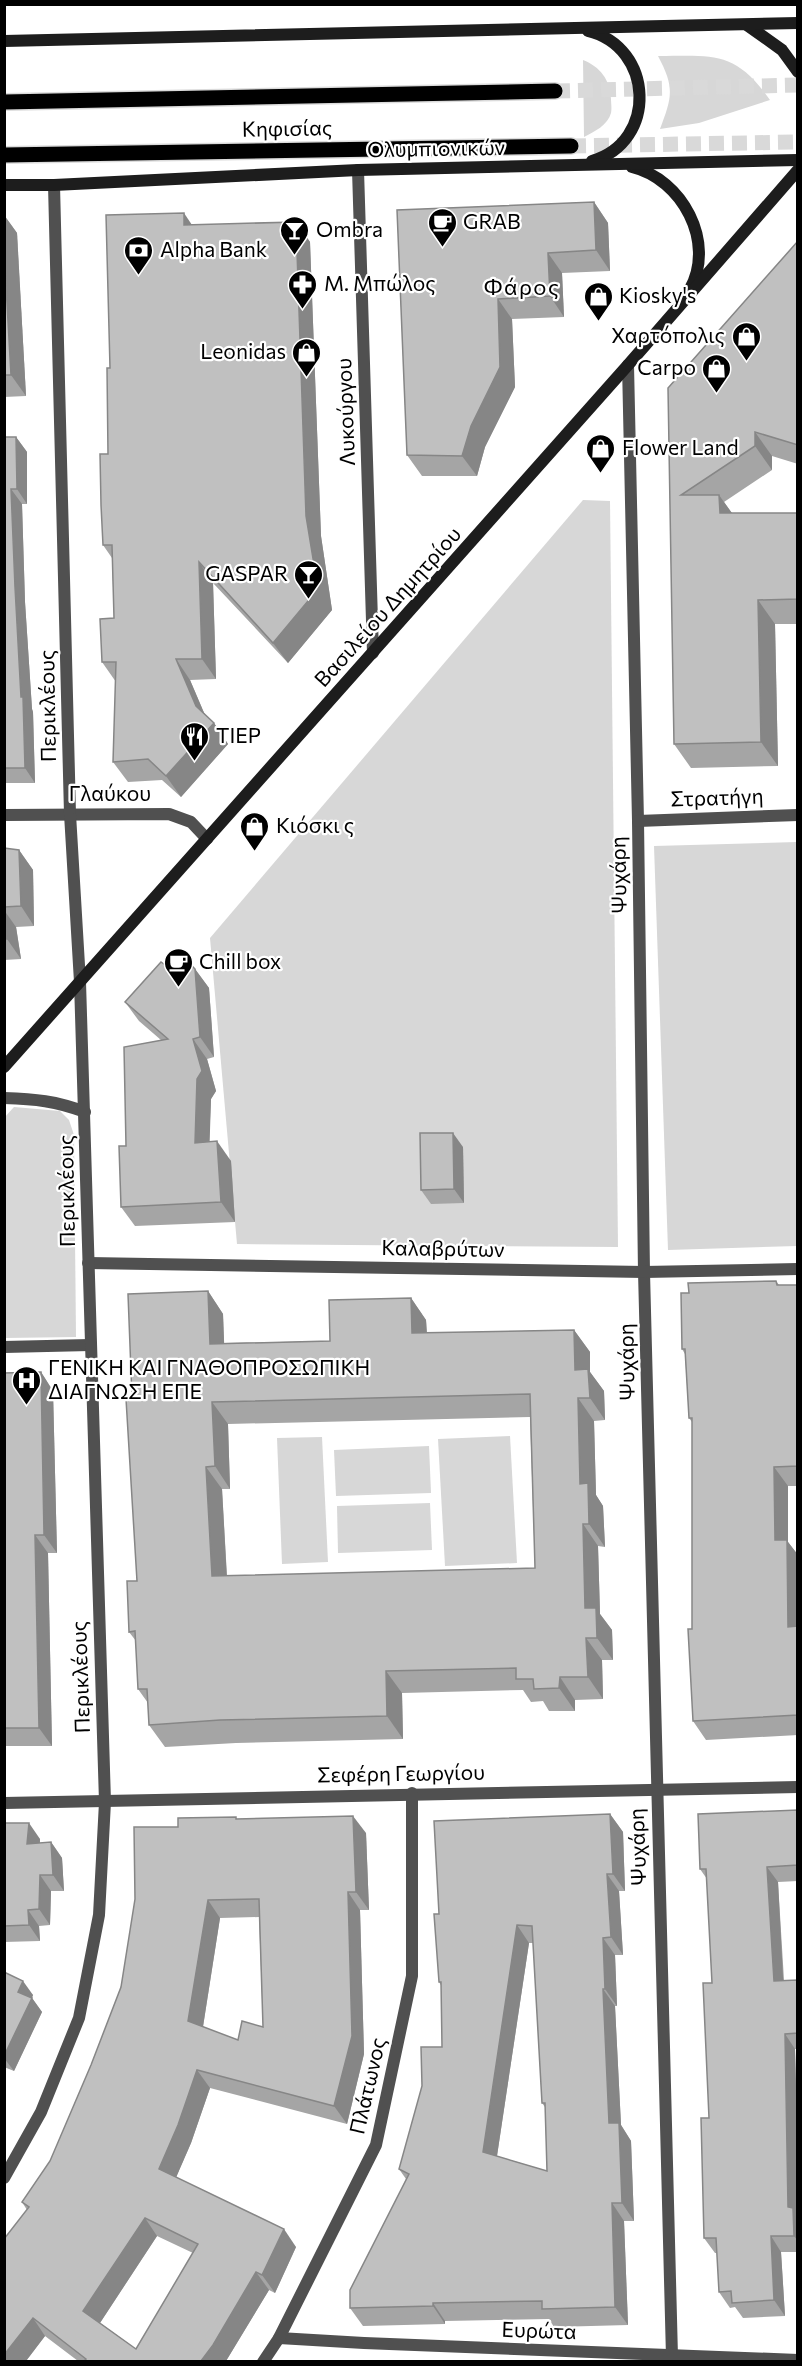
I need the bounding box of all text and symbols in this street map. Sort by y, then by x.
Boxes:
street label: Κηφισίας [242,114,332,141]
street label: Ολυμπιονικών [367,134,506,161]
cafe icon: GRAB [426,206,458,248]
place label: GRAB [463,208,521,233]
bar icon: Ombra [279,214,311,256]
place label: Ombra [316,216,383,241]
bank icon: Alpha Bank [123,234,155,276]
place label: Alpha Bank [160,236,267,261]
pharmacy icon: Μ. Μπώλος [287,268,319,310]
place label: Μ. Μπώλος [324,270,436,295]
district label: Φάρος [484,273,560,300]
shop icon: Kiosky's [582,280,614,322]
place label: Kiosky's [619,282,696,307]
shop icon: Χαρτόπολις [730,320,762,362]
place label: Χαρτόπολις [611,322,725,347]
shop icon: Leonidas [291,336,323,378]
place label: Leonidas [200,338,286,363]
shop icon: Carpo [701,352,733,394]
place label: Carpo [637,354,696,379]
street label: Λυκούργου [330,358,359,466]
shop icon: Flower Land [585,432,617,474]
place label: Flower Land [622,434,739,459]
street label: Βασιλείου Δημητρίου [308,521,465,691]
bar icon: GASPAR [293,558,325,600]
place label: GASPAR [205,560,288,585]
street label: Περικλέους [33,650,60,762]
restaurant icon: ΤΙΕΡ [179,720,211,762]
place label: ΤΙΕΡ [216,722,261,747]
street label: Γλαύκου [69,780,151,805]
street label: Στρατήγη [670,782,764,811]
shop icon: Κιόσκι ς [239,810,271,852]
place label: Κιόσκι ς [276,812,354,837]
street label: Ψυχάρη [604,836,631,914]
cafe icon: Chill box [162,946,194,988]
place label: Chill box [199,948,281,973]
street label: Περικλέους [52,1135,79,1247]
street label: Καλαβρύτων [381,1234,505,1261]
street label: Ψυχάρη [612,1323,639,1401]
place label: ΓΕΝΙΚΗ ΚΑΙ ΓΝΑΘΟΠΡΟΣΩΠΙΚΗ ΔΙΑΓΝΩΣΗ ΕΠΕ [48,1354,370,1403]
hospital icon: ΓΕΝΙΚΗ ΚΑΙ ΓΝΑΘΟΠΡΟΣΩΠΙΚΗ ΔΙΑΓΝΩΣΗ ΕΠΕ [11,1364,43,1406]
street label: Περικλέους [65,1620,94,1734]
street label: Σεφέρη Γεωργίου [317,1759,485,1786]
street label: Ψυχάρη [623,1808,650,1886]
street label: Πλάτωνος [343,2035,390,2136]
street label: Ευρώτα [501,2316,577,2343]

